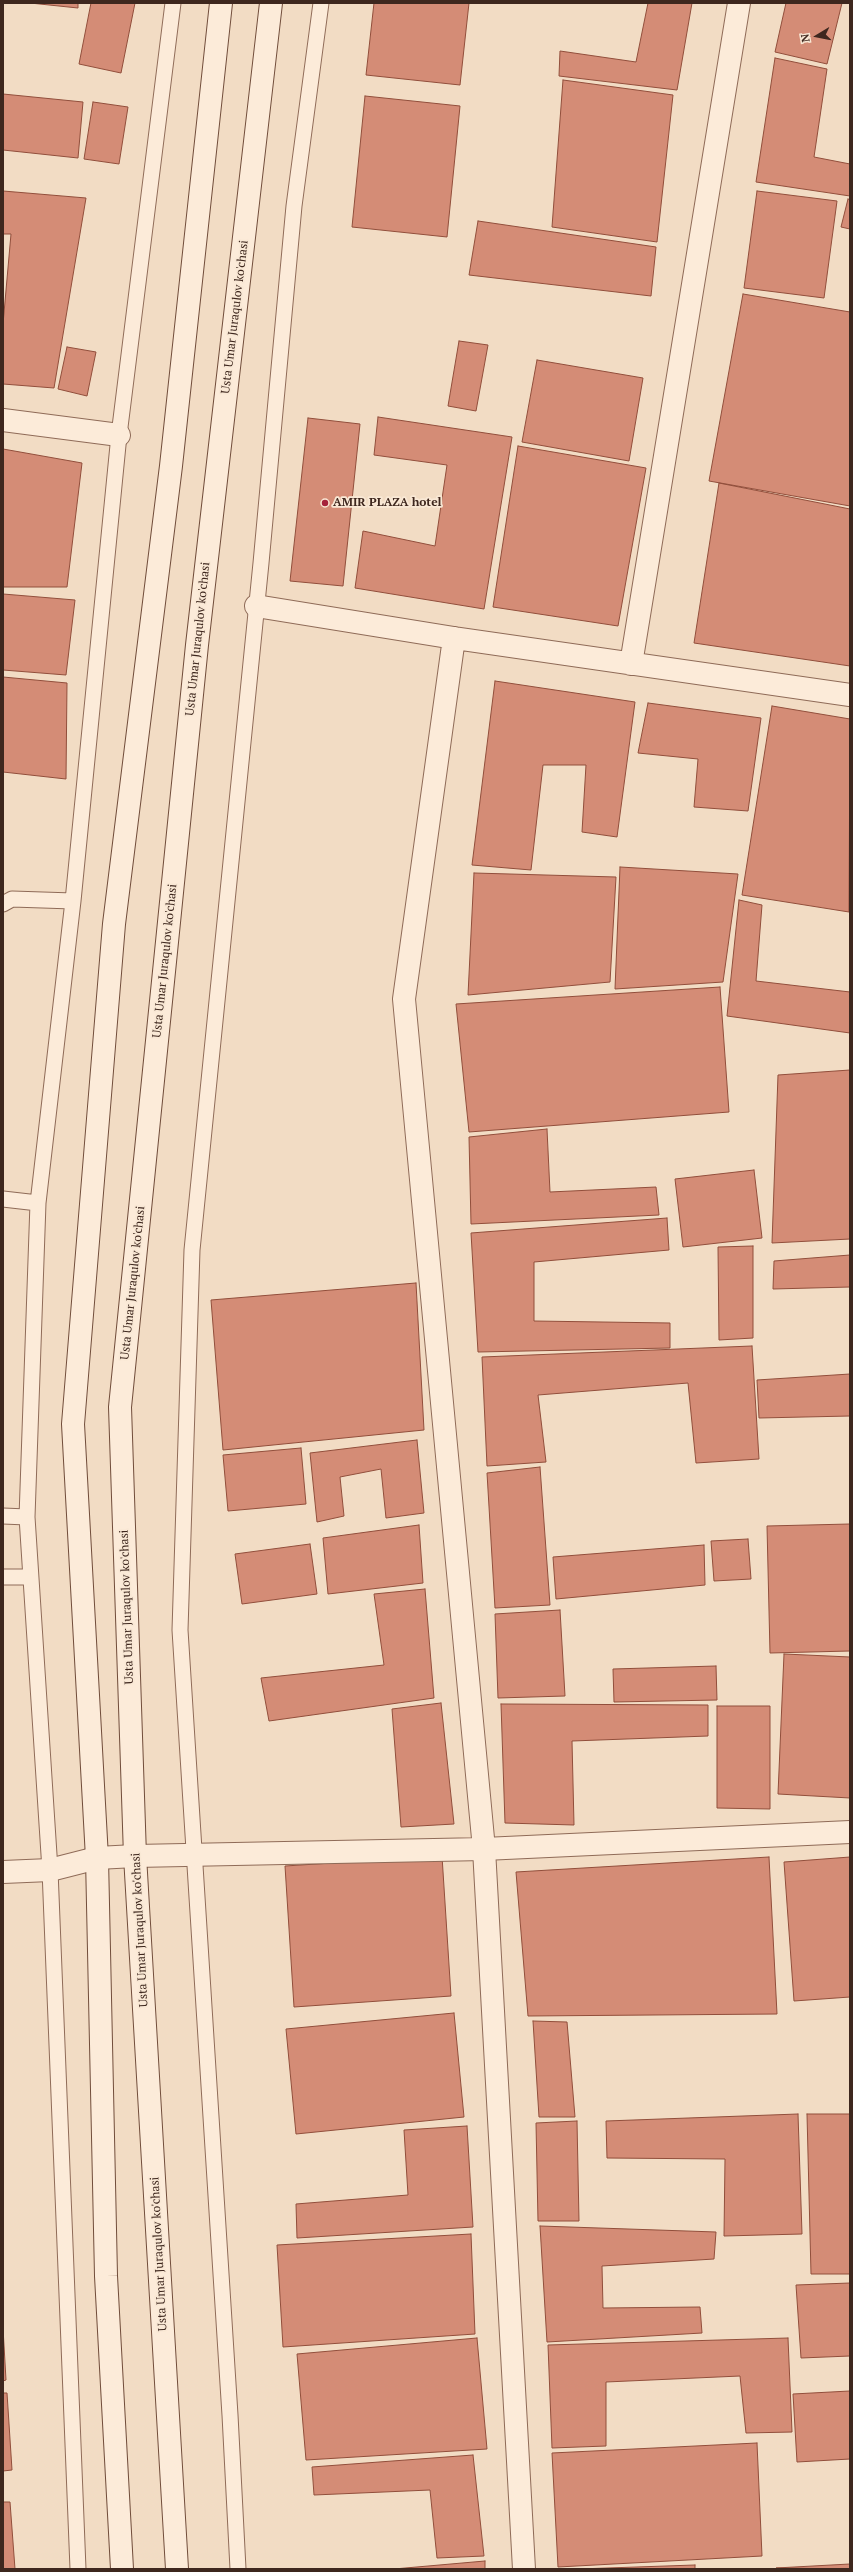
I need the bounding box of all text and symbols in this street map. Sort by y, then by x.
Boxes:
north arrow [797,16,837,56]
text: N [798,33,813,43]
street label: Usta Umar Juraqulov ko'chasi [218,239,252,395]
place label: AMIR PLAZA hotel [333,496,442,510]
marker: AMIR PLAZA hotel [320,498,330,508]
street label: Usta Umar Juraqulov ko'chasi [183,561,213,717]
street label: Usta Umar Juraqulov ko'chasi [150,883,180,1039]
street label: Usta Umar Juraqulov ko'chasi [118,1205,148,1361]
street label: Usta Umar Juraqulov ko'chasi [117,1529,137,1685]
street label: Usta Umar Juraqulov ko'chasi [129,1852,151,2008]
street label: Usta Umar Juraqulov ko'chasi [148,2176,170,2332]

